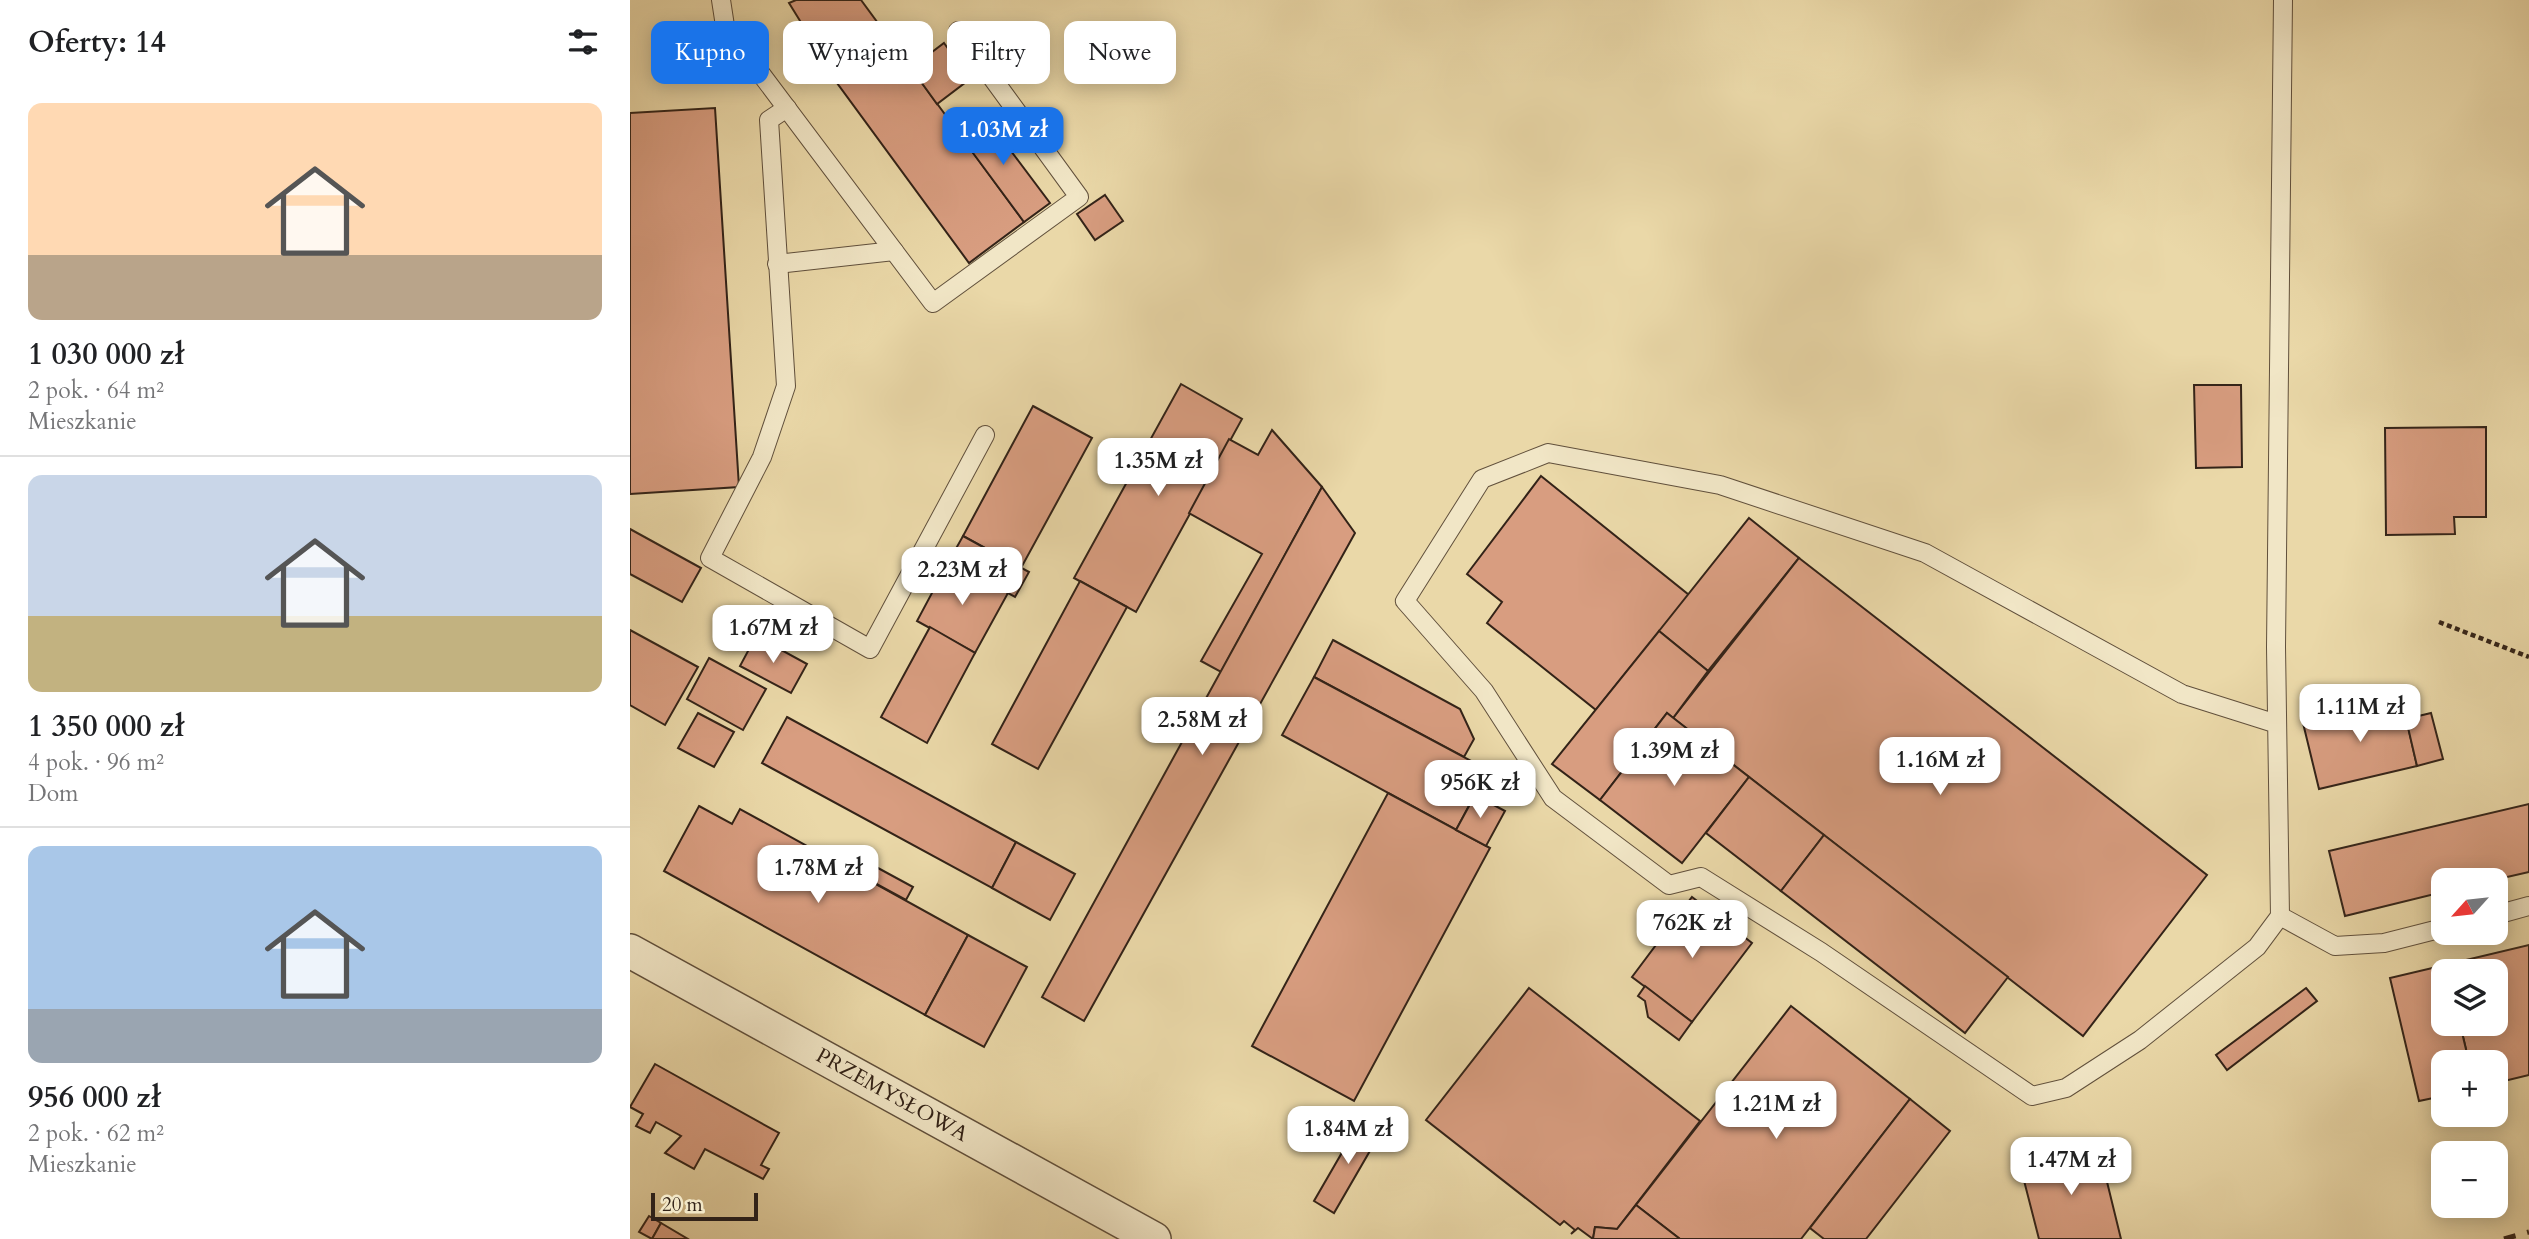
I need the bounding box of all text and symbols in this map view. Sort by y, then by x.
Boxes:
chip: Kupno [651,21,769,84]
chip: Wynajem [783,21,933,84]
chip: Filtry [947,21,1050,84]
chip: Nowe [1064,21,1176,84]
text: Oferty: 14 [28,22,166,63]
icon: filters [564,23,602,61]
pin: 1.03M zł [931,108,1075,167]
text: 1.03M zł [958,114,1048,145]
icon: home [252,148,378,274]
text: 1 030 000 zł [28,334,184,375]
text: 2 pok. · 64 m² [28,375,164,406]
text: Mieszkanie [28,406,137,437]
pin: 1.35M zł [1086,438,1230,498]
text: 1.35M zł [1113,445,1203,476]
icon: home [252,520,378,646]
pin: 2.23M zł [890,548,1034,607]
text: 2.23M zł [917,554,1007,585]
pin: 1.67M zł [701,606,845,665]
text: 1.67M zł [728,612,818,643]
pin: 1.11M zł [2288,684,2432,744]
text: 1.11M zł [2315,691,2405,722]
pin: 2.58M zł [1130,698,1274,757]
text: 2.58M zł [1157,704,1247,735]
text: 1 350 000 zł [28,706,184,747]
pin: 1.39M zł [1602,728,1746,788]
text: 1.39M zł [1629,735,1719,766]
pin: 1.16M zł [1868,738,2012,797]
text: 1.16M zł [1895,744,1985,775]
text: 4 pok. · 96 m² [28,747,164,778]
pin: 956K zł [1415,760,1545,820]
text: 956K zł [1441,767,1519,798]
text: Dom [28,778,79,809]
pin: 1.78M zł [746,846,890,905]
text: 1.78M zł [773,852,863,883]
north arrow [2431,868,2508,945]
map controls [2431,868,2508,1218]
icon: home [252,891,378,1017]
pin: 762K zł [1627,900,1757,960]
text: 762K zł [1653,907,1731,938]
button: layers [2431,959,2508,1036]
street label: PRZEMYSŁOWA [811,1041,973,1149]
button: + [2431,1050,2508,1127]
text: 956 000 zł [28,1077,161,1118]
pin: 1.21M zł [1704,1082,1848,1141]
text: 1.21M zł [1731,1088,1821,1119]
pin: 1.84M zł [1276,1106,1420,1166]
text: 1.84M zł [1303,1113,1393,1144]
text: 2 pok. · 62 m² [28,1118,164,1149]
pin: 1.47M zł [1999,1138,2143,1197]
button: − [2431,1141,2508,1218]
text: 1.47M zł [2026,1144,2116,1175]
text: Mieszkanie [28,1149,137,1180]
scale bar [651,1190,758,1222]
text: 20 m [662,1192,703,1218]

